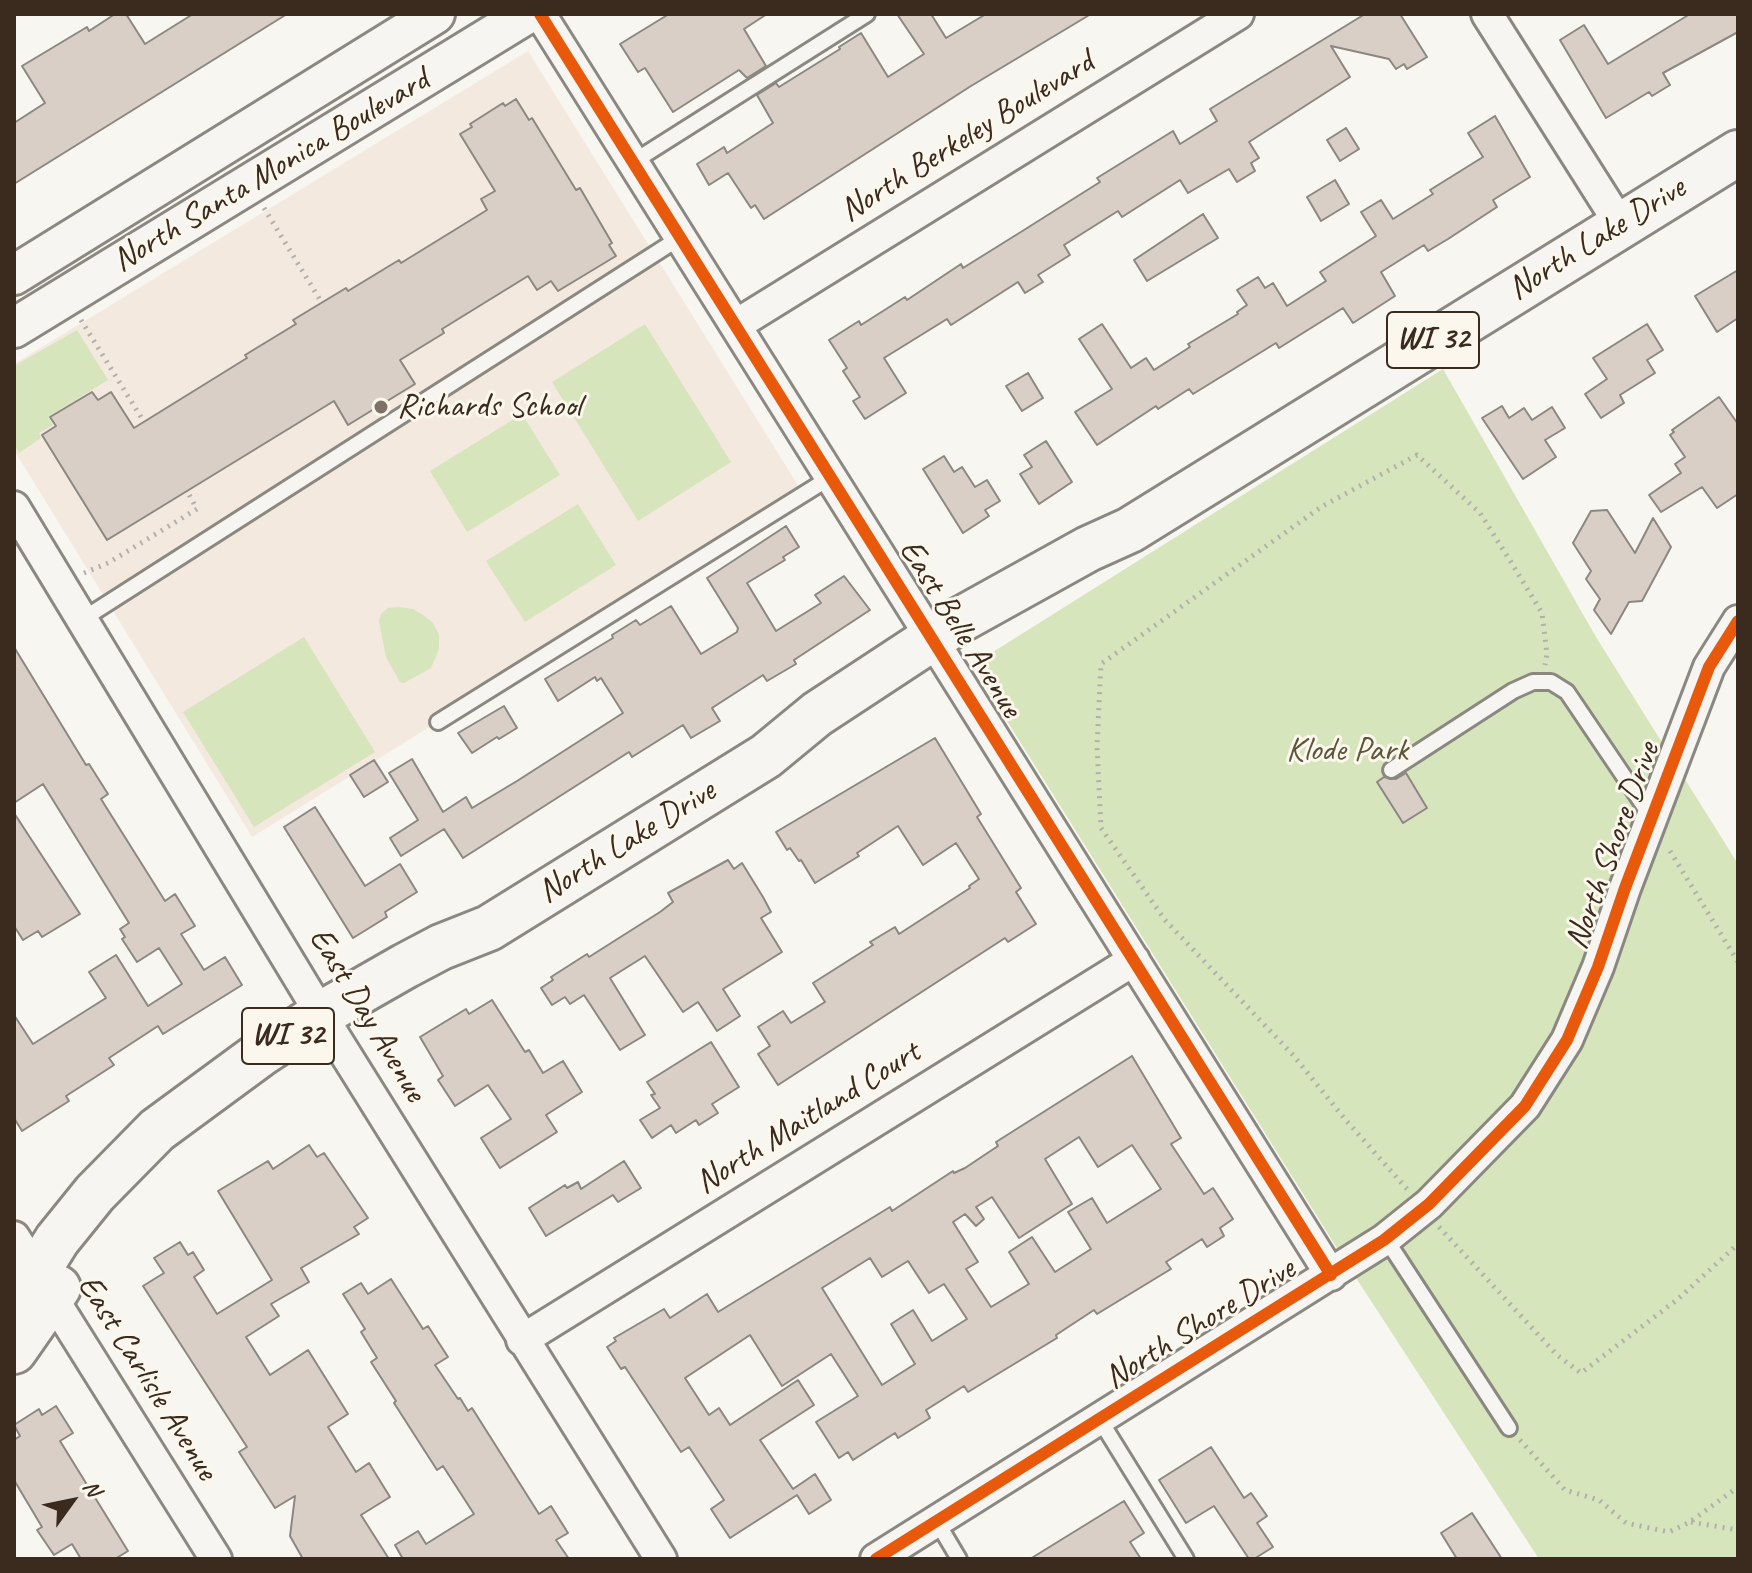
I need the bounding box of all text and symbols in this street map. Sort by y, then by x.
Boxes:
street label: North Berkeley Boulevard [833,43,1101,231]
street label: North Santa Monica Boulevard [105,60,437,282]
street label: North Lake Drive [1501,168,1693,310]
road number: WI 32 [1387,312,1479,368]
place label: Richards School [397,387,581,427]
marker: Richards School [372,398,390,416]
street label: East Belle Avenue [889,533,1031,725]
park label: Klode Park [1286,731,1408,771]
street label: North Shore Drive [1557,737,1669,955]
street label: North Lake Drive [531,771,723,913]
street label: East Day Avenue [299,921,435,1109]
road number: WI 32 [242,1008,334,1064]
street label: North Maitland Court [688,1033,928,1203]
street label: North Shore Drive [1097,1249,1303,1399]
street label: East Carlisle Avenue [68,1268,226,1488]
north arrow [32,1461,112,1541]
text: N [77,1475,108,1501]

